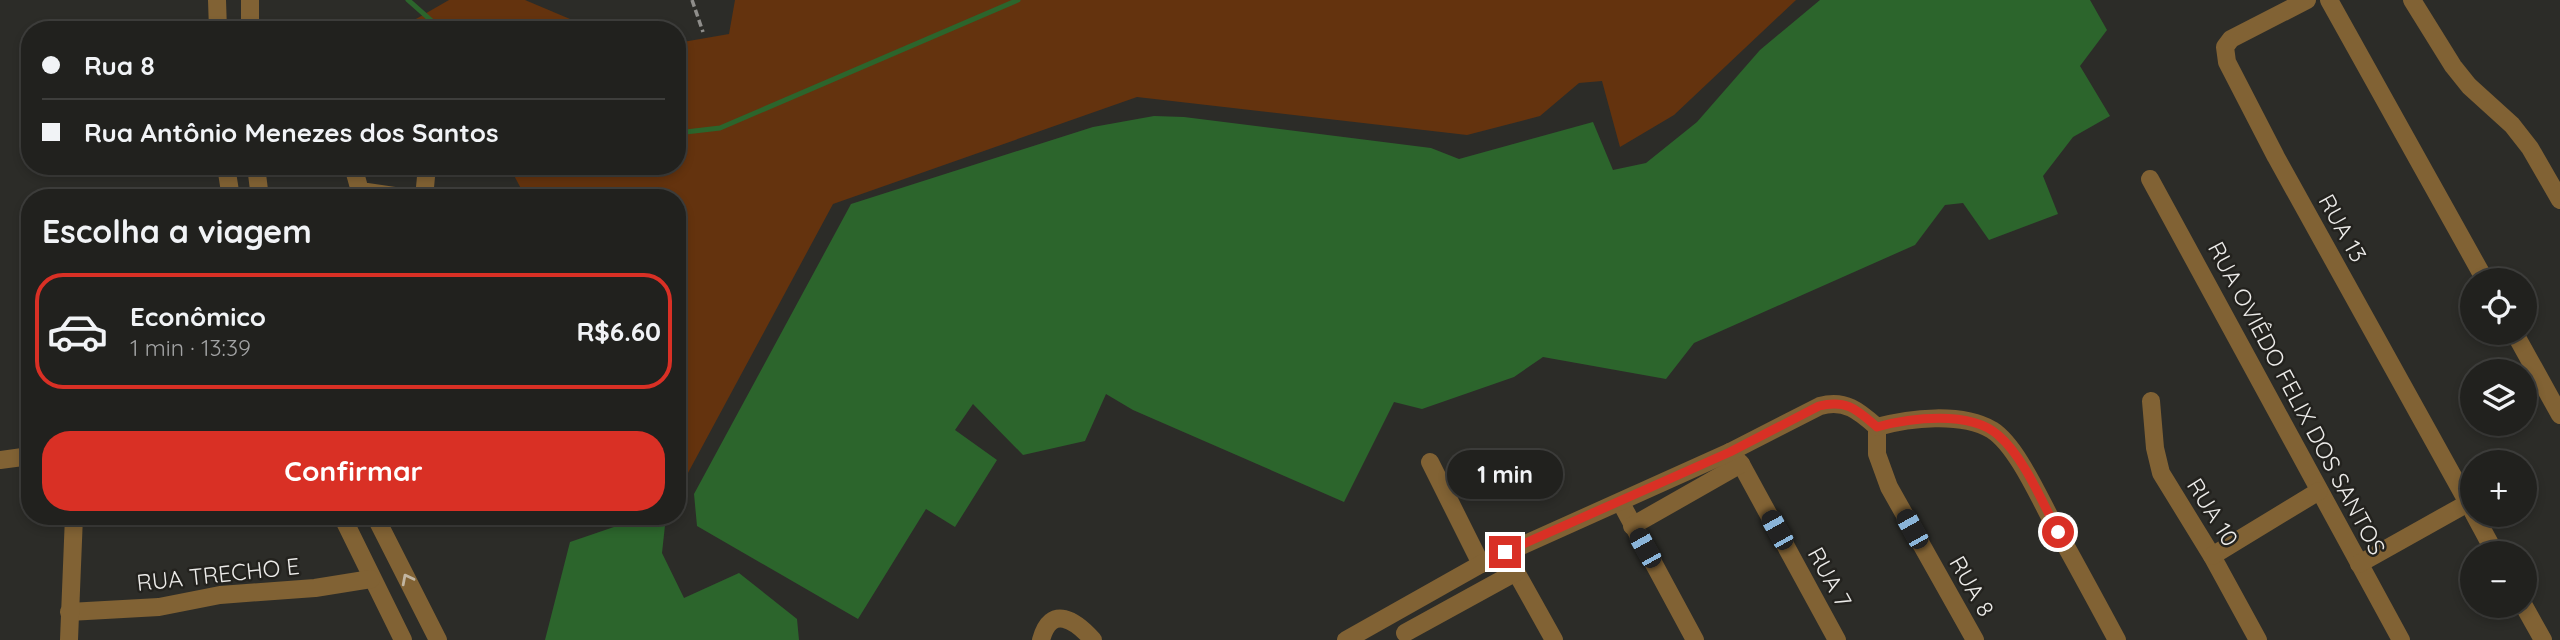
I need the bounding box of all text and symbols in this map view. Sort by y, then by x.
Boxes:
text: Rua 8 [84,49,155,82]
text: Rua Antônio Menezes dos Santos [84,116,499,149]
street label: RUA 13 [2313,189,2373,267]
text: Escolha a viagem [42,211,312,251]
street label: RUA OVIÊDO FELIX DOS SANTOS [2202,236,2392,560]
map controls [2460,268,2537,618]
button: locate [2460,268,2537,345]
icon: car [46,300,109,363]
text: Econômico [130,300,266,333]
text: R$6.60 [576,315,661,348]
text: 1 min · 13:39 [130,333,251,362]
button: layers [2460,359,2537,436]
button: Confirmar [42,431,665,511]
callout: 1 min [1447,450,1563,500]
button: + [2460,450,2537,527]
text: 1 min [1477,460,1533,489]
street label: RUA 10 [2181,473,2245,551]
car [1893,506,1932,552]
car [1758,507,1797,553]
route start [2042,516,2074,548]
car [1626,525,1665,571]
route end [1489,536,1521,568]
button: − [2460,541,2537,618]
street label: RUA 7 [1802,542,1858,612]
street label: RUA TRECHO E [135,551,301,597]
street label: RUA 8 [1943,551,2001,621]
one-way arrow [402,574,416,586]

